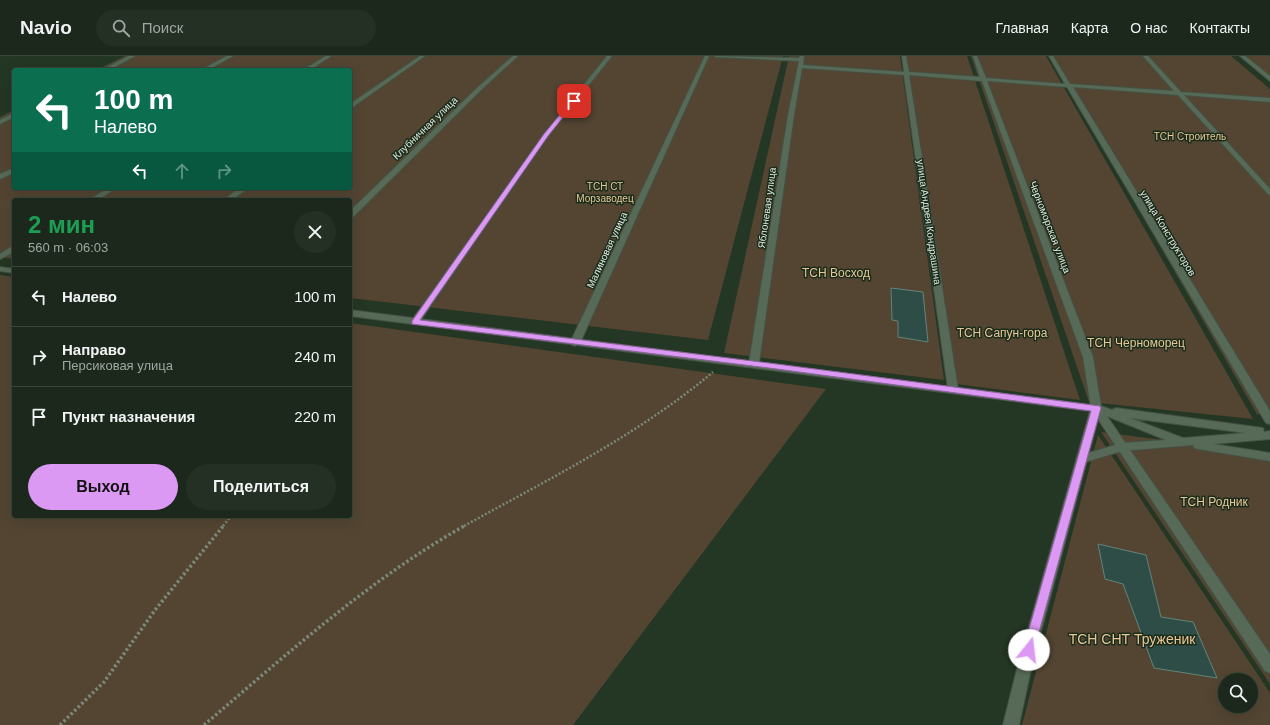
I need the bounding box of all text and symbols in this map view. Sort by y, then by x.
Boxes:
search box [96,10,376,46]
text: Navio [20,17,72,38]
icon: search [110,17,132,39]
text: Поиск [142,19,183,36]
text: Главная [995,20,1049,36]
text: Карта [1071,20,1108,36]
text: О нас [1130,20,1168,36]
text: Контакты [1190,20,1250,36]
icon: left [28,84,80,136]
text: 100 m [94,84,173,115]
pin [557,84,591,118]
icon: arrive [563,90,585,112]
street label: Клубничная улица [390,94,460,162]
text: Налево [94,117,157,137]
park label: ТСН Строитель [1154,131,1226,142]
street label: улица Андрея Кондрашина [915,159,943,286]
icon: left [129,160,151,182]
icon: ahead [171,160,193,182]
icon: right [213,160,235,182]
street label: Яблоневая улица [756,166,778,249]
street label: Черноморская улица [1027,179,1073,275]
park label: ТСН СТ Морзаводец [576,181,634,204]
street label: улица Конструкторов [1138,188,1198,278]
street label: Малиновая улица [584,210,630,290]
text: 2 мин [28,211,95,238]
button: close [294,211,336,253]
text: 560 m · 06:03 [28,240,108,255]
park label: ТСН Восход [802,266,870,280]
icon: left [28,286,50,308]
text: Налево [62,288,117,305]
text: 100 m [294,288,336,305]
park label: ТСН Сапун-гора [957,326,1048,340]
park label: ТСН Черноморец [1087,336,1185,350]
text: Направо [62,341,126,358]
icon: right [28,346,50,368]
text: 240 m [294,348,336,365]
text: Персиковая улица [62,358,173,373]
icon: arrive [28,406,50,428]
text: Пункт назначения [62,408,195,425]
text: 220 m [294,408,336,425]
button: Выход [28,464,178,510]
button: Поделиться [186,464,336,510]
park label: ТСН Родник [1180,495,1248,509]
position arrow [1008,629,1050,671]
park label: ТСН СНТ Труженик [1069,631,1196,647]
map controls [1218,673,1258,713]
button: search [1218,673,1258,713]

